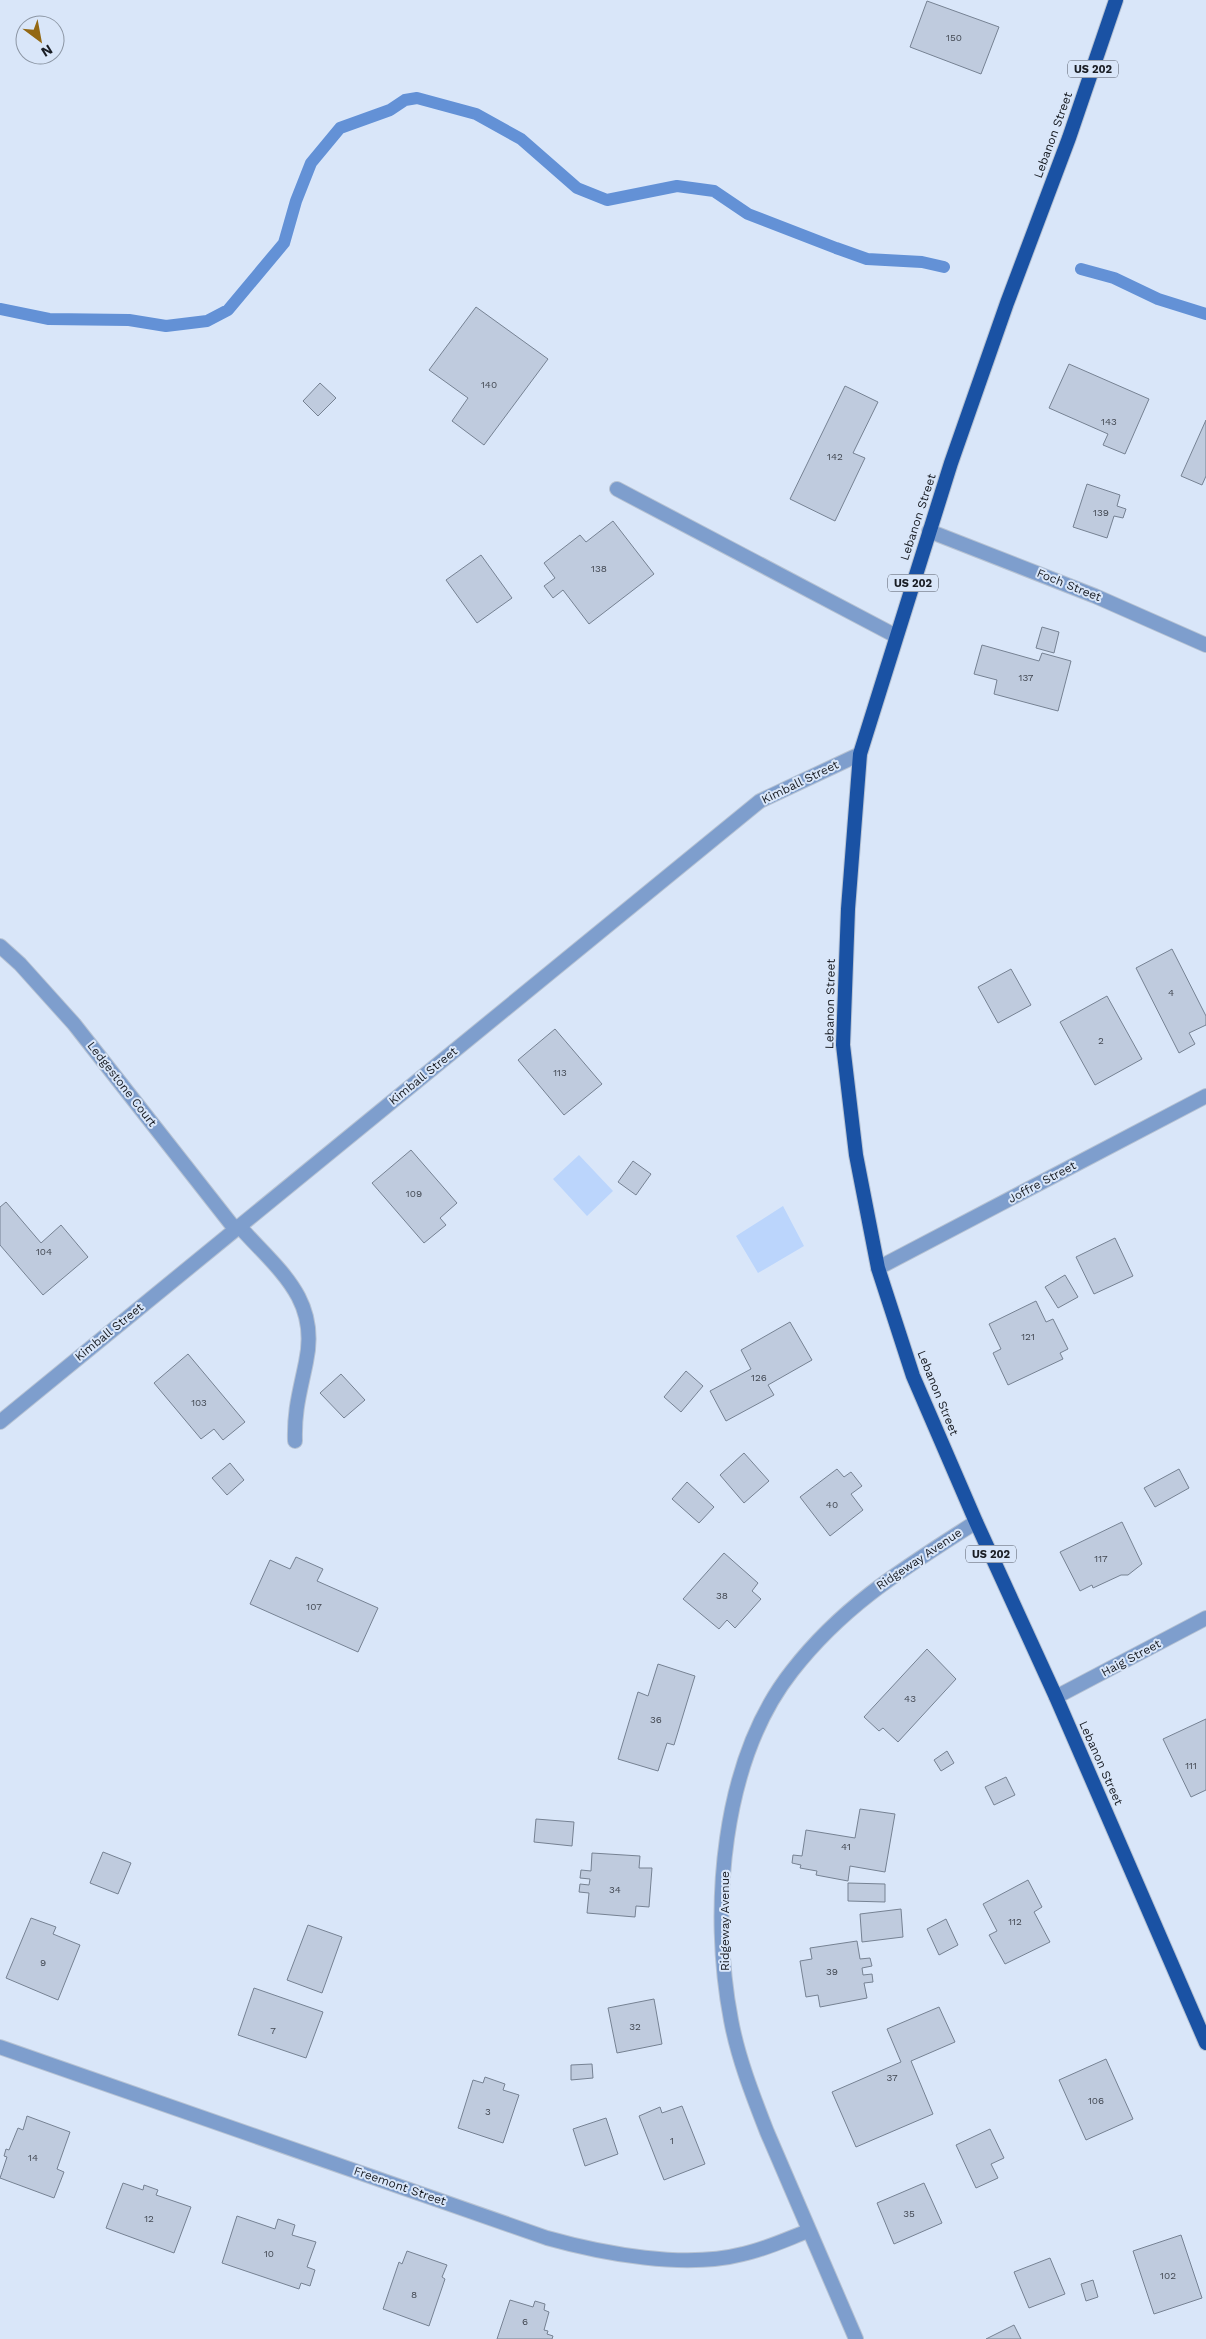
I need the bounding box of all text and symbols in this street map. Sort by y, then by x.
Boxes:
north arrow [15,15,65,65]
house number: 150 [946,32,962,43]
text: N [38,41,56,61]
road number: US 202 [1068,61,1118,78]
street label: Lebanon Street [1031,90,1075,180]
house number: 140 [481,379,497,390]
house number: 143 [1101,416,1117,427]
house number: 142 [827,451,843,462]
street label: Lebanon Street [897,472,939,562]
house number: 139 [1093,507,1109,518]
house number: 138 [591,563,607,574]
street label: Foch Street [1035,566,1103,604]
road number: US 202 [888,574,938,592]
house number: 137 [1019,672,1034,683]
street label: Kimball Street [759,757,841,807]
street label: Lebanon Street [822,959,838,1049]
house number: 4 [1168,987,1174,998]
house number: 2 [1098,1035,1104,1046]
street label: Ledgestone Court [84,1039,160,1129]
street label: Kimball Street [386,1044,460,1108]
house number: 113 [553,1067,567,1078]
street label: Joffre Street [1006,1158,1078,1206]
house number: 109 [406,1188,422,1199]
house number: 104 [36,1246,52,1257]
street label: Kimball Street [72,1300,146,1364]
house number: 121 [1021,1331,1035,1342]
street label: Lebanon Street [915,1348,961,1438]
house number: 126 [751,1372,767,1383]
house number: 103 [191,1397,207,1408]
house number: 40 [826,1499,838,1510]
street label: Ridgeway Avenue [874,1525,964,1593]
road number: US 202 [966,1546,1016,1562]
house number: 117 [1094,1553,1108,1564]
house number: 38 [716,1590,728,1601]
house number: 107 [306,1601,322,1612]
street label: Haig Street [1099,1636,1163,1680]
house number: 43 [904,1693,916,1704]
house number: 36 [650,1714,662,1725]
street label: Lebanon Street [1076,1719,1126,1807]
house number: 111 [1185,1760,1197,1771]
house number: 41 [841,1841,851,1852]
street label: Ridgeway Avenue [718,1871,732,1971]
house number: 34 [609,1884,621,1895]
house number: 112 [1008,1916,1022,1927]
house number: 9 [40,1957,46,1968]
house number: 39 [826,1966,838,1977]
house number: 32 [629,2021,641,2032]
house number: 7 [270,2025,276,2036]
house number: 37 [886,2072,898,2083]
house number: 106 [1088,2095,1104,2106]
house number: 3 [485,2106,491,2117]
house number: 1 [670,2135,674,2146]
house number: 14 [28,2152,38,2163]
street label: Freemont Street [352,2164,448,2208]
house number: 35 [903,2208,915,2219]
house number: 12 [144,2213,154,2224]
house number: 10 [264,2248,274,2259]
house number: 102 [1160,2270,1176,2281]
house number: 8 [411,2289,417,2300]
house number: 6 [522,2316,528,2327]

